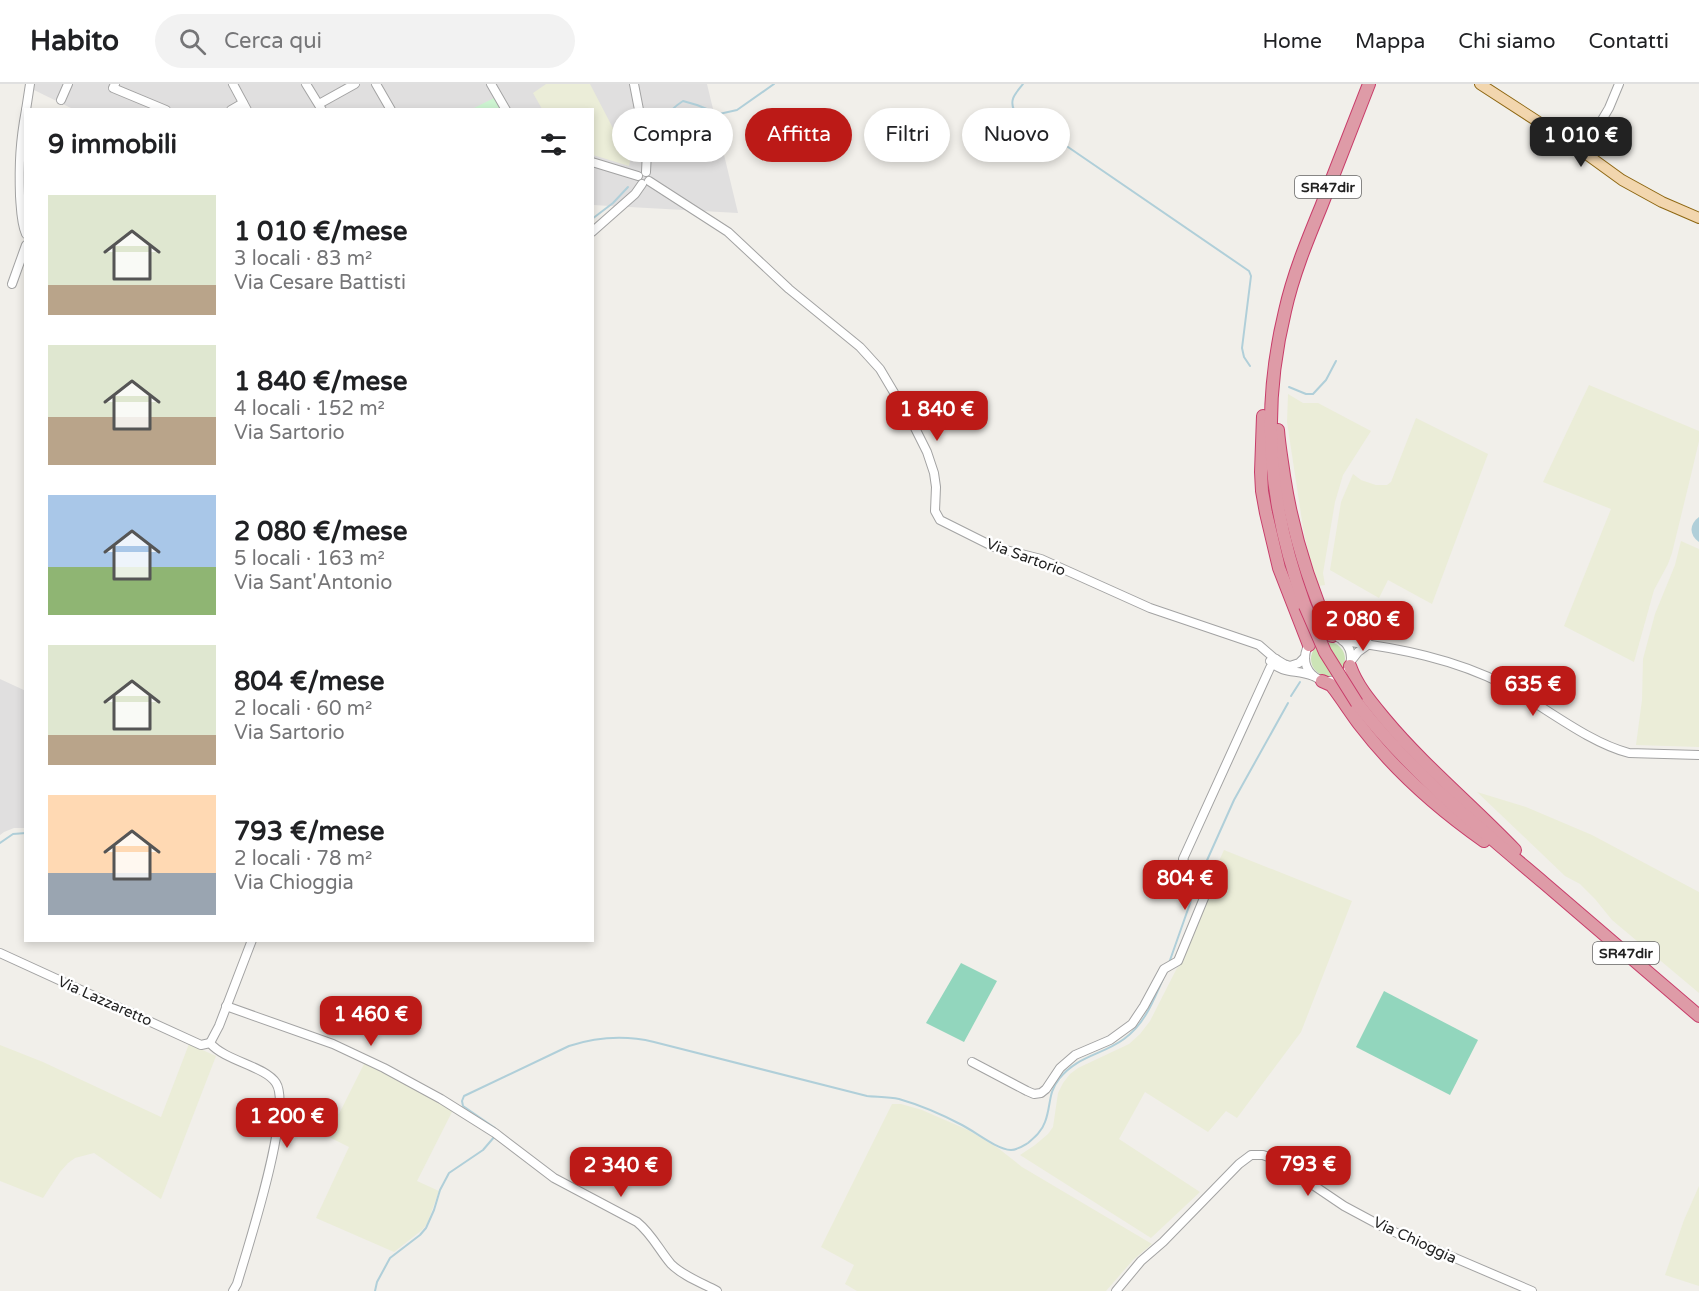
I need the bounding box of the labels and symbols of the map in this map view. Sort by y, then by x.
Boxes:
pin: 1 010 € [1526,117,1636,168]
road number: SR47dir [1295,176,1361,198]
pin: 1 840 € [882,391,992,442]
street label: Via Sartorio [984,534,1068,580]
pin: 2 080 € [1308,601,1418,652]
pin: 635 € [1491,666,1575,717]
pin: 804 € [1143,860,1227,911]
road number: SR47dir [1593,942,1659,964]
street label: Via Lazzaretto [55,972,155,1030]
pin: 1 460 € [316,996,426,1047]
pin: 1 200 € [232,1098,342,1149]
pin: 793 € [1266,1146,1350,1197]
pin: 2 340 € [566,1147,676,1198]
street label: Via Chioggia [1370,1213,1460,1267]

